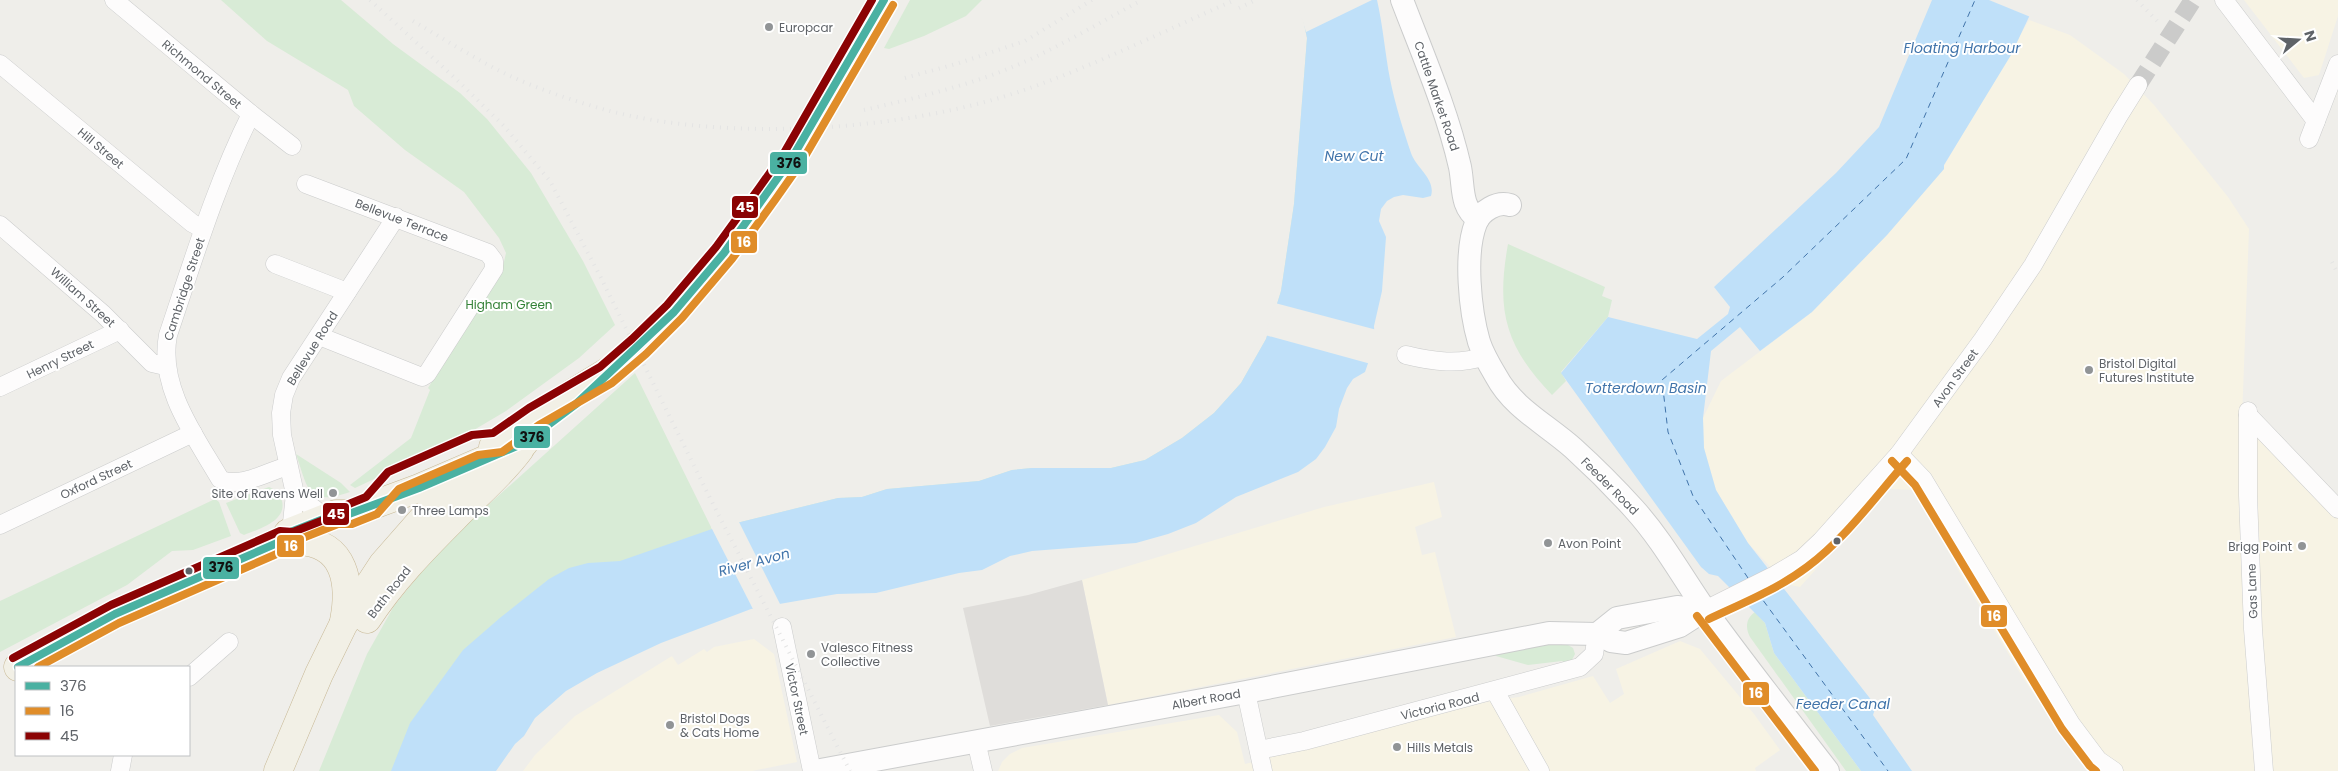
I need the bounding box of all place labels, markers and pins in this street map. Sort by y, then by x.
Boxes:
place label: Europcar [779,19,834,36]
marker: Europcar [763,21,775,33]
place label: Bristol Digital Futures Institute [2099,355,2194,386]
marker: Bristol Digital Futures Institute [2083,364,2095,376]
place label: Site of Ravens Well [211,485,323,502]
marker: Site of Ravens Well [327,487,339,499]
place label: Three Lamps [412,502,489,519]
marker: Three Lamps [396,504,408,516]
place label: Avon Point [1558,535,1621,552]
unlabelled marker [1832,536,1842,546]
marker: Avon Point [1542,537,1554,549]
place label: Brigg Point [2228,538,2292,555]
marker: Brigg Point [2296,540,2308,552]
unlabelled marker [184,566,194,576]
place label: Valesco Fitness Collective [821,639,913,670]
marker: Valesco Fitness Collective [805,648,817,660]
place label: Bristol Dogs & Cats Home [680,710,759,741]
marker: Bristol Dogs & Cats Home [664,719,676,731]
place label: Hills Metals [1407,739,1473,756]
marker: Hills Metals [1391,741,1403,753]

